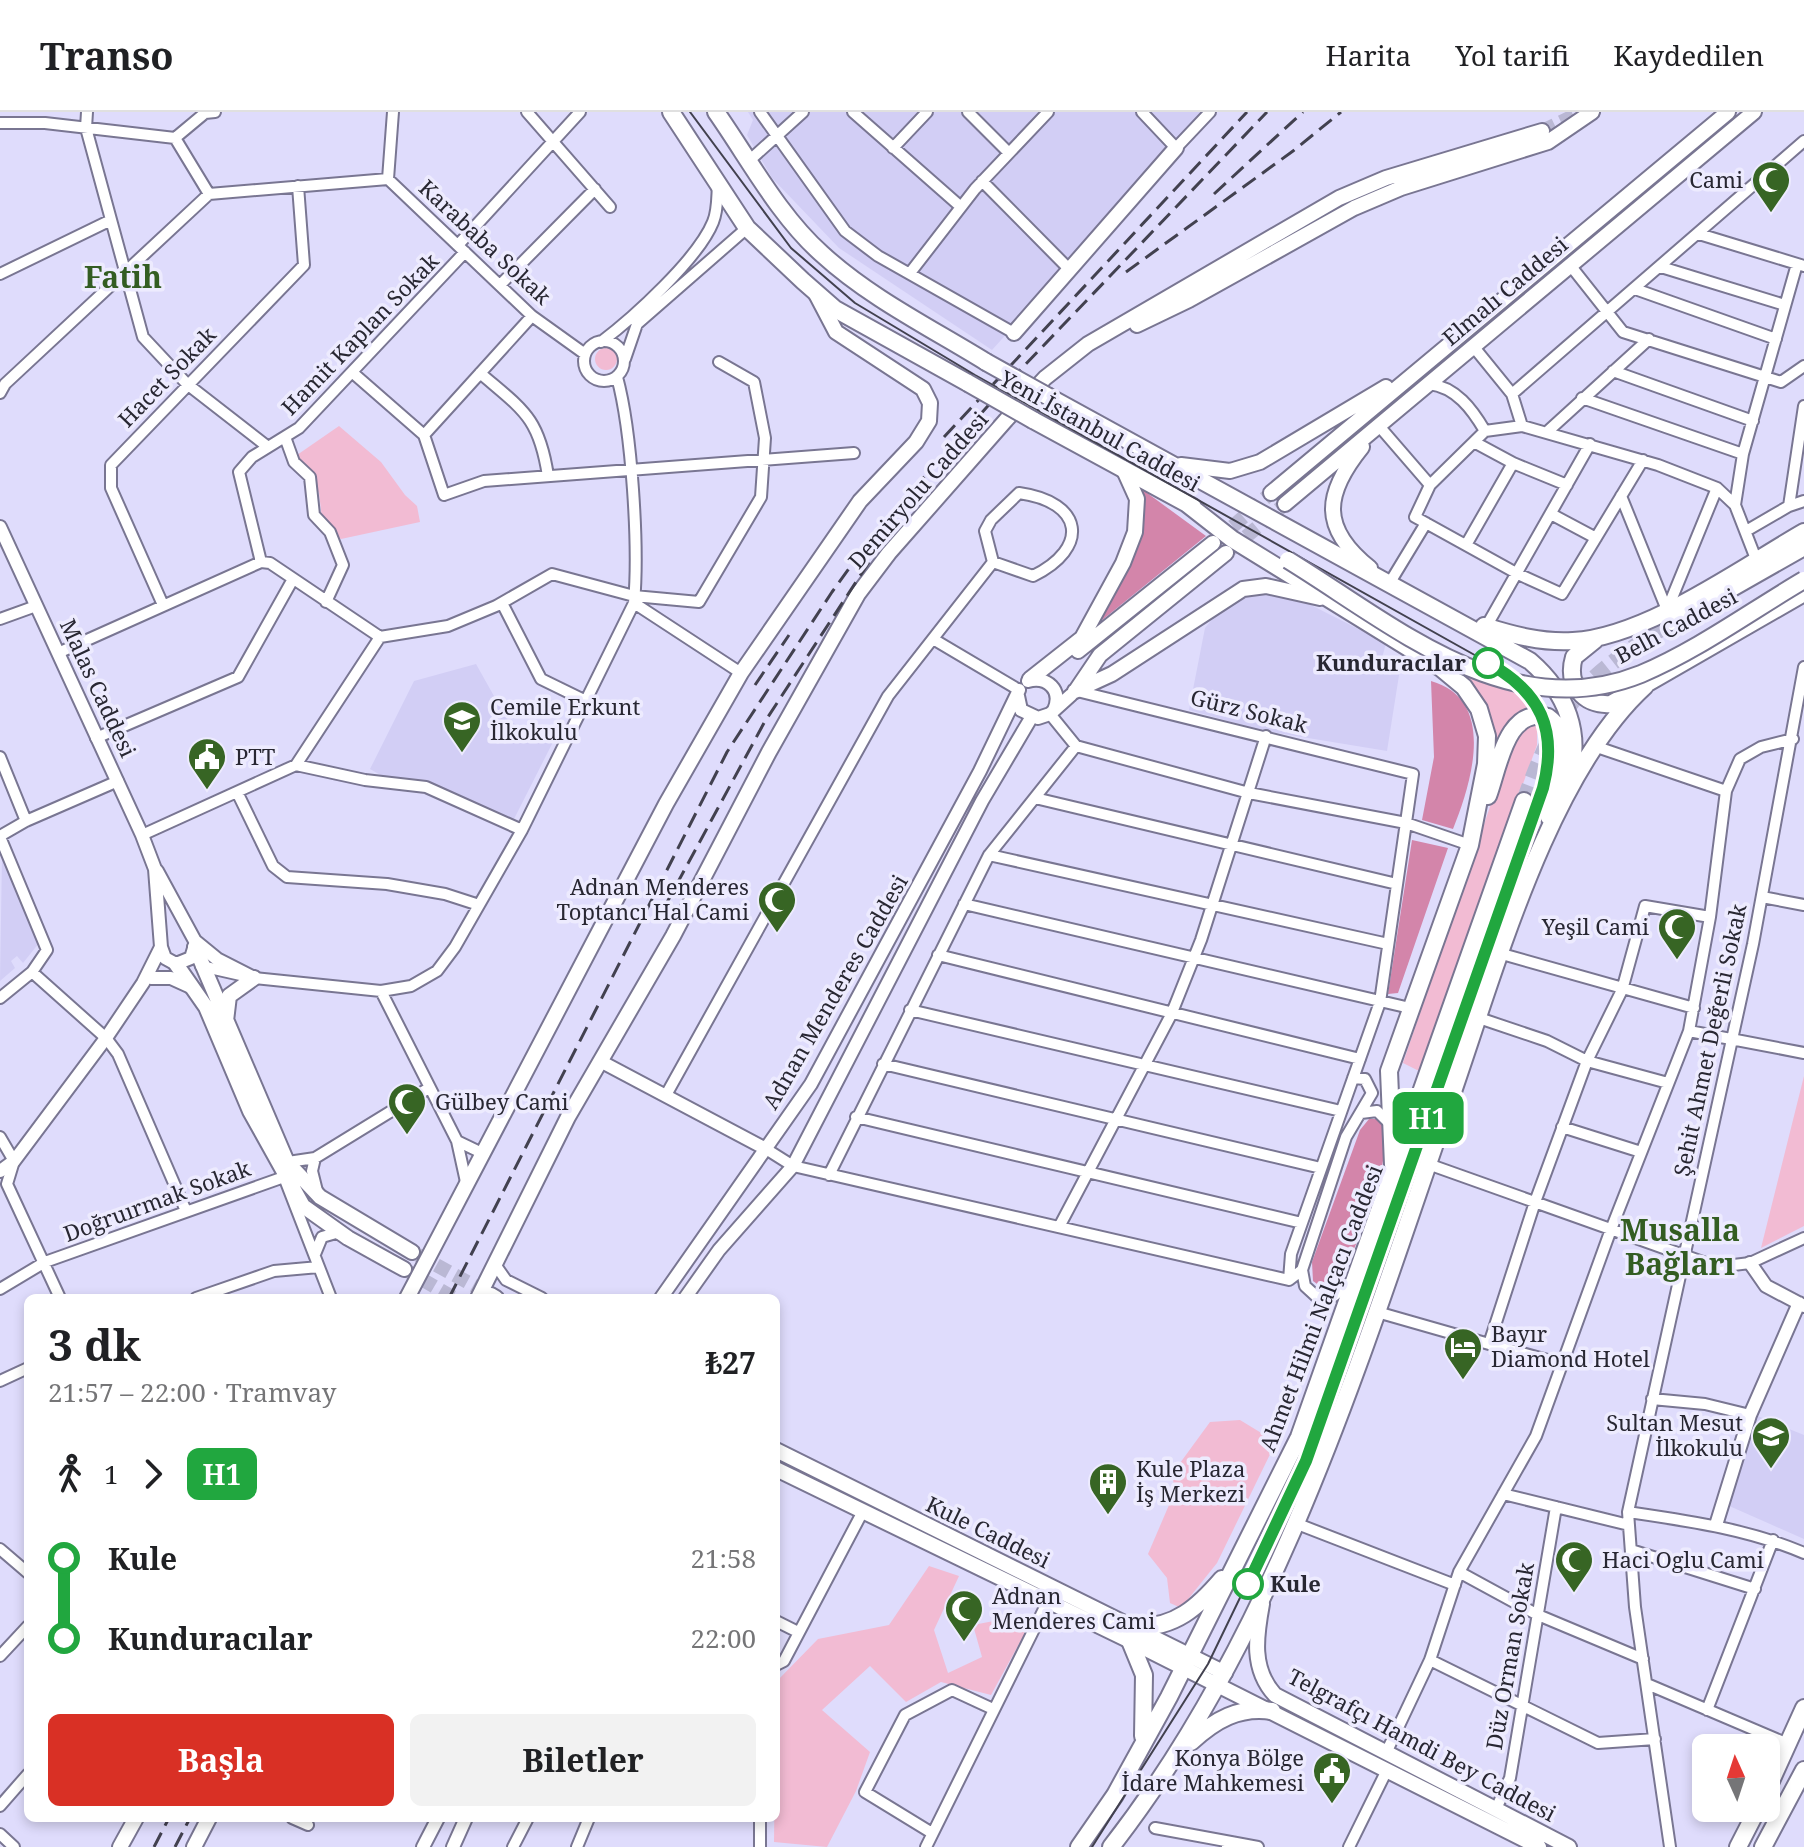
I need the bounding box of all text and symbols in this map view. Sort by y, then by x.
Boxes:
text: Transo [40,29,174,81]
text: Harita [1326,36,1411,74]
text: Yol tarifi [1455,36,1569,74]
text: Kaydedilen [1613,36,1764,74]
mosque icon: Cami [1750,159,1792,214]
place label: Cami [1689,164,1743,194]
street label: Karababa Sokak [413,172,558,310]
street label: Elmalı Caddesi [1435,229,1573,352]
street label: Hamit Kaplan Sokak [274,246,445,421]
district label: Fatih [84,256,162,297]
street label: Hacet Sokak [111,320,222,433]
street label: Yeni İstanbul Caddesi [994,362,1206,498]
street label: Demiryolu Caddesi [841,404,994,574]
street label: Belh Caddesi [1609,580,1742,670]
street label: Malas Caddesi [54,613,144,762]
place label: Kunduracılar [1316,647,1466,677]
marker: Kunduracılar [1473,648,1503,678]
street label: Gürz Sokak [1187,681,1311,739]
place label: Cemile Erkunt İlkokulu [490,691,641,746]
school or university icon: Cemile Erkunt İlkokulu [441,699,483,754]
public building icon: PTT [186,736,228,791]
place label: PTT [235,741,276,771]
street label: Adnan Menderes Caddesi [755,869,914,1114]
place label: Adnan Menderes Toptancı Hal Cami [556,871,749,926]
mosque icon: Adnan Menderes Toptancı Hal Cami [756,879,798,934]
street label: Şehit Ahmet Değerli Sokak [1665,901,1753,1179]
mosque icon: Yeşil Cami [1656,906,1698,961]
place label: Yeşil Cami [1541,911,1649,941]
mosque icon: Gülbey Cami [386,1081,428,1136]
place label: Gülbey Cami [435,1086,569,1116]
line badge: H1 [1392,1092,1464,1144]
text: H1 [1409,1099,1447,1137]
street label: Doğruırmak Sokak [59,1152,254,1248]
street label: Ahmet Hilmi Nalçacı Caddesi [1251,1160,1389,1455]
district label: Musalla Bağları [1620,1209,1740,1284]
text: 3 dk [48,1314,141,1374]
place label: Bayır Diamond Hotel [1491,1318,1650,1373]
hotel icon: Bayır Diamond Hotel [1442,1326,1484,1381]
text: ₺27 [705,1342,756,1383]
text: 21:57 – 22:00 · Tramvay [48,1374,336,1410]
place label: Sultan Mesut İlkokulu [1606,1407,1743,1462]
school or university icon: Sultan Mesut İlkokulu [1750,1415,1792,1470]
icon: walk [48,1452,92,1496]
icon: forward [131,1452,175,1496]
place label: Kule Plaza İş Merkezi [1136,1453,1245,1508]
text: H1 [203,1455,241,1493]
text: 1 [104,1456,119,1492]
building icon: Kule Plaza İş Merkezi [1087,1461,1129,1516]
street label: Kule Caddesi [921,1488,1056,1574]
text: Kule [108,1538,177,1579]
mosque icon: Haci Oglu Cami [1553,1539,1595,1594]
text: 21:58 [690,1540,756,1576]
place label: Haci Oglu Cami [1602,1544,1764,1574]
street label: Düz Orman Sokak [1478,1560,1540,1752]
place label: Kule [1270,1568,1321,1598]
marker: Kule [1233,1569,1263,1599]
place label: Adnan Menderes Cami [992,1580,1155,1635]
mosque icon: Adnan Menderes Cami [943,1588,985,1643]
text: Kunduracılar [108,1618,313,1659]
text: 22:00 [690,1620,756,1656]
street label: Telgrafçı Hamdi Bey Caddesi [1283,1661,1562,1828]
button: Başla [48,1714,394,1806]
button: Biletler [410,1714,756,1806]
north arrow [1692,1734,1780,1822]
map controls [1692,1734,1780,1822]
place label: Konya Bölge İdare Mahkemesi [1121,1742,1304,1797]
public building icon: Konya Bölge İdare Mahkemesi [1311,1750,1353,1805]

